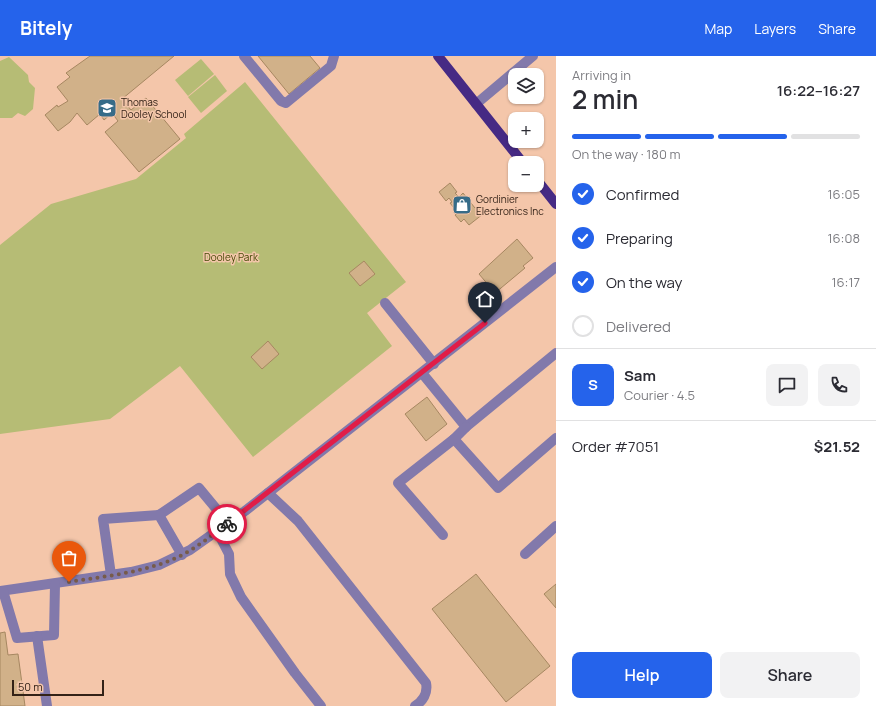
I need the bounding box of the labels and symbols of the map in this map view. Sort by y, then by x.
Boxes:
place label: Thomas Dooley School [121,95,187,121]
school or university icon: Thomas Dooley School [96,97,118,119]
place label: Gordinier Electronics Inc [476,192,544,218]
shop icon: Gordinier Electronics Inc [451,194,473,216]
park label: Dooley Park [204,250,259,264]
pin [468,282,502,323]
courier [207,504,247,544]
pin [52,541,86,582]
scale bar [12,678,104,697]

